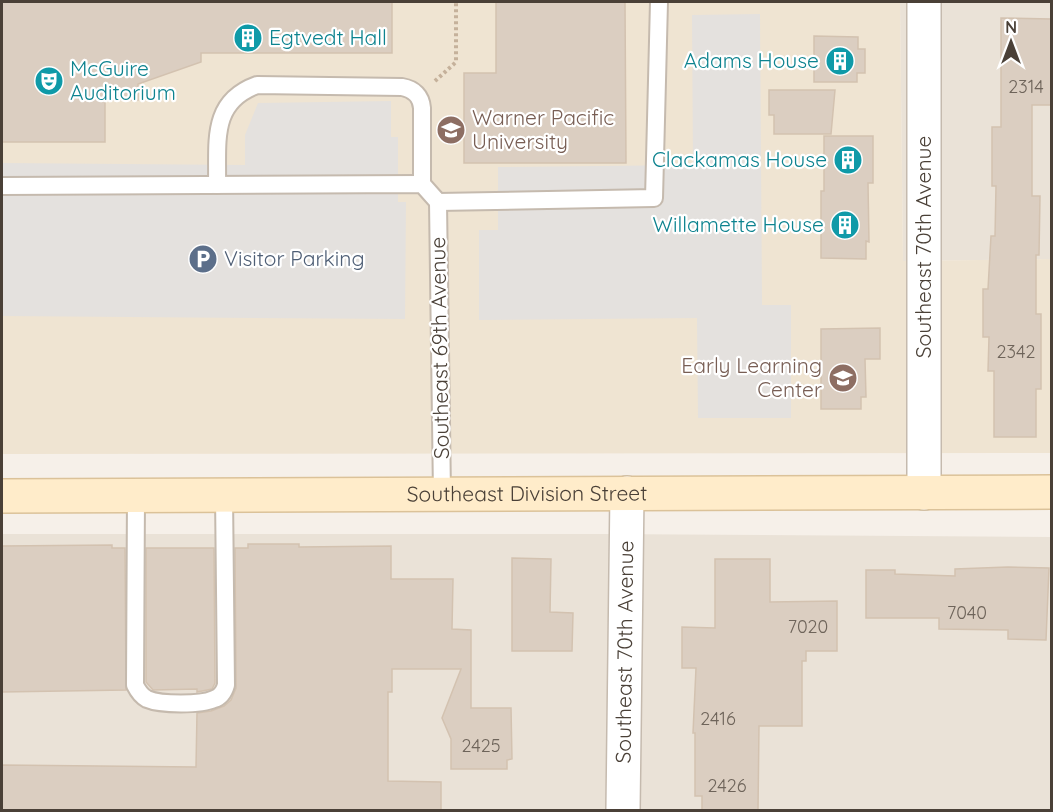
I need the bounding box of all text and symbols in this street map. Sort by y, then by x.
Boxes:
north arrow [981,12,1041,72]
text: N [1005,17,1017,37]
building icon: Egtvedt Hall [232,22,264,54]
place label: Egtvedt Hall [269,24,387,50]
building icon: Adams House [824,45,856,77]
place label: Adams House [684,47,819,73]
place label: McGuire Auditorium [70,55,176,105]
theatre icon: McGuire Auditorium [33,65,65,97]
house number: 2314 [1008,75,1044,98]
place label: Warner Pacific University [472,104,614,154]
school or university icon: Warner Pacific University [435,114,467,146]
street label: Southeast 70th Avenue [910,136,936,358]
building icon: Clackamas House [832,144,864,176]
place label: Clackamas House [652,146,827,172]
building icon: Willamette House [829,209,861,241]
place label: Willamette House [653,211,824,237]
street label: Southeast 69th Avenue [424,237,454,459]
parking icon: Visitor Parking [187,243,219,275]
place label: Visitor Parking [224,245,365,271]
house number: 2342 [997,340,1035,363]
place label: Early Learning Center [681,352,822,402]
school or university icon: Early Learning Center [827,362,859,394]
street label: Southeast Division Street [407,480,647,506]
street label: Southeast 70th Avenue [610,540,638,764]
house number: 7040 [947,601,987,624]
house number: 7020 [788,615,828,638]
house number: 2416 [700,707,736,730]
house number: 2425 [462,734,500,757]
house number: 2426 [708,774,747,797]

